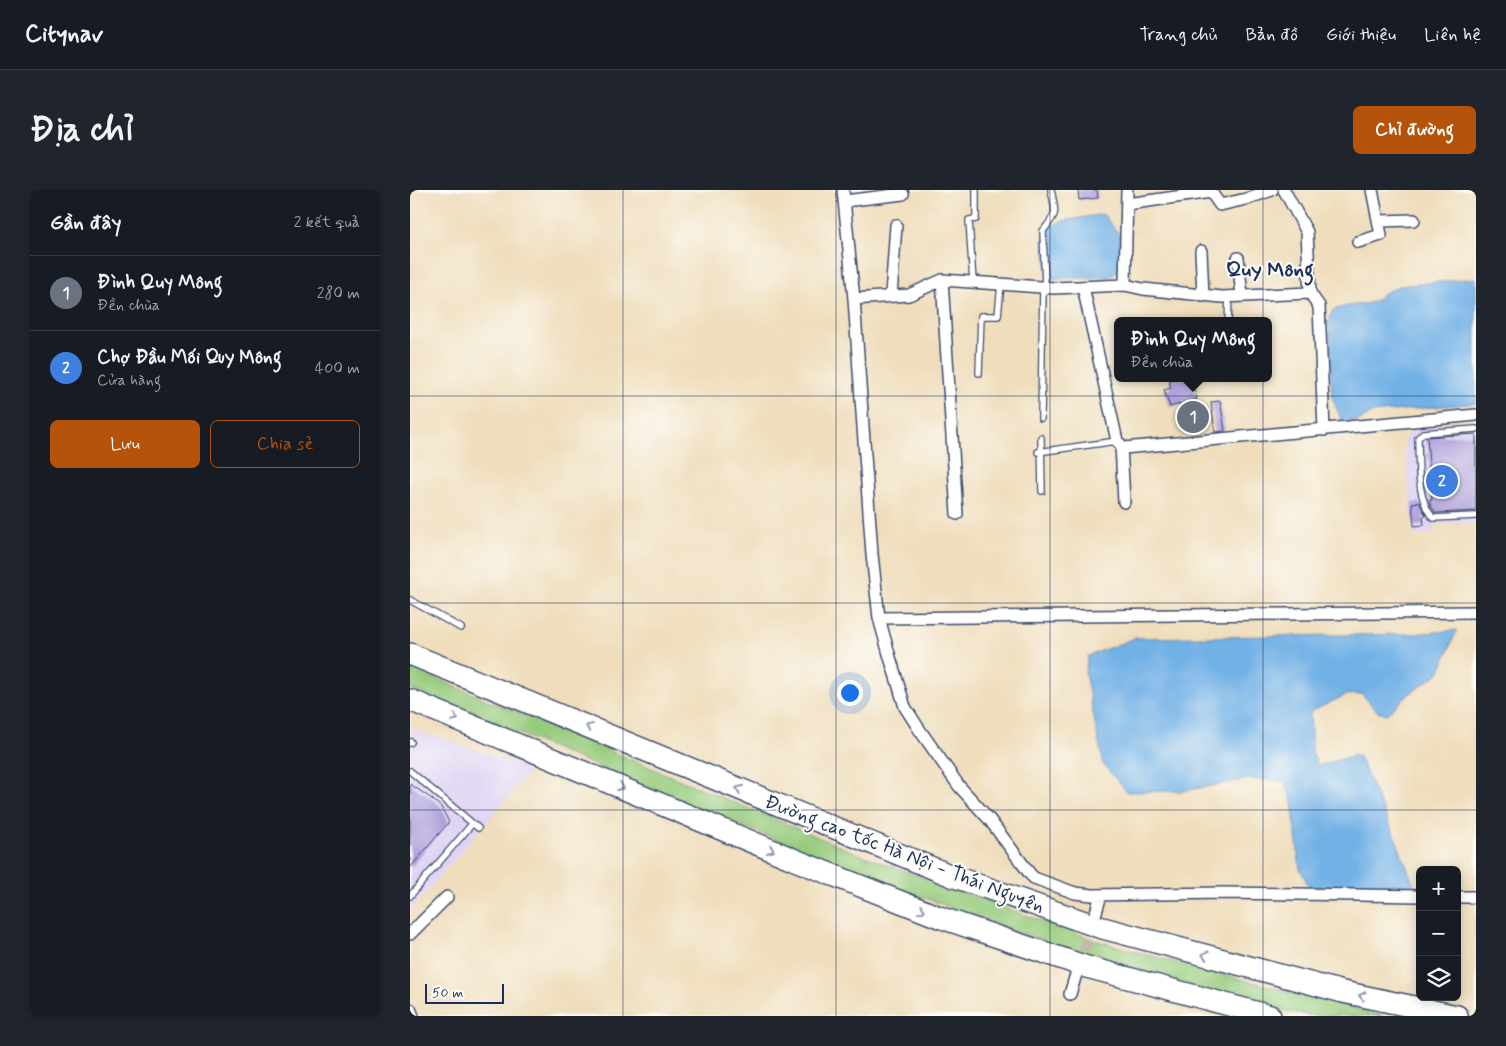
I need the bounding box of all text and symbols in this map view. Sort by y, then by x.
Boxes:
text: Citynav [25,19,103,50]
text: Trang chủ [1140,23,1218,47]
text: Bản đồ [1246,23,1298,47]
text: Giới thiệu [1326,23,1396,47]
text: Liên hệ [1424,23,1481,47]
button: Chỉ đường [1353,106,1476,154]
text: Địa chỉ [30,107,134,153]
text: Gần đây [50,209,121,237]
text: 2 kết quả [294,212,360,233]
district label: Quy Mông [1226,256,1314,286]
text: Đình Quy Mông [97,270,222,295]
text: 1 [62,283,70,304]
text: 280 m [317,283,360,304]
text: Đền chùa [97,295,160,316]
popup [1114,317,1272,382]
text: Đình Quy Mông [1130,327,1256,352]
text: Chợ Đầu Mối Quy Mông [97,345,282,370]
text: Đền chùa [1130,352,1193,373]
text: 2 [62,358,70,379]
text: 400 m [315,358,360,379]
text: Cửa hàng [97,370,161,391]
pin: 1 [1177,398,1209,436]
button: Lưu [50,420,200,468]
button: Chia sẻ [210,420,360,468]
pin: 2 [1426,462,1458,500]
your location [837,680,863,706]
one-way arrow [450,712,459,723]
one-way arrow [585,723,594,734]
one-way arrow [617,781,625,791]
one-way arrow [735,785,744,795]
street label: Đường cao tốc Hà Nội - Thái Nguyên [760,788,1048,922]
one-way arrow [766,843,775,854]
map controls [1416,866,1461,1001]
button: + [1416,866,1461,911]
one-way arrow [917,904,926,914]
button: − [1416,911,1461,956]
one-way arrow [1201,950,1209,961]
button: layers [1416,956,1461,1001]
scale bar [425,981,504,1004]
text: 50 m [432,984,463,1002]
one-way arrow [1358,991,1367,1002]

